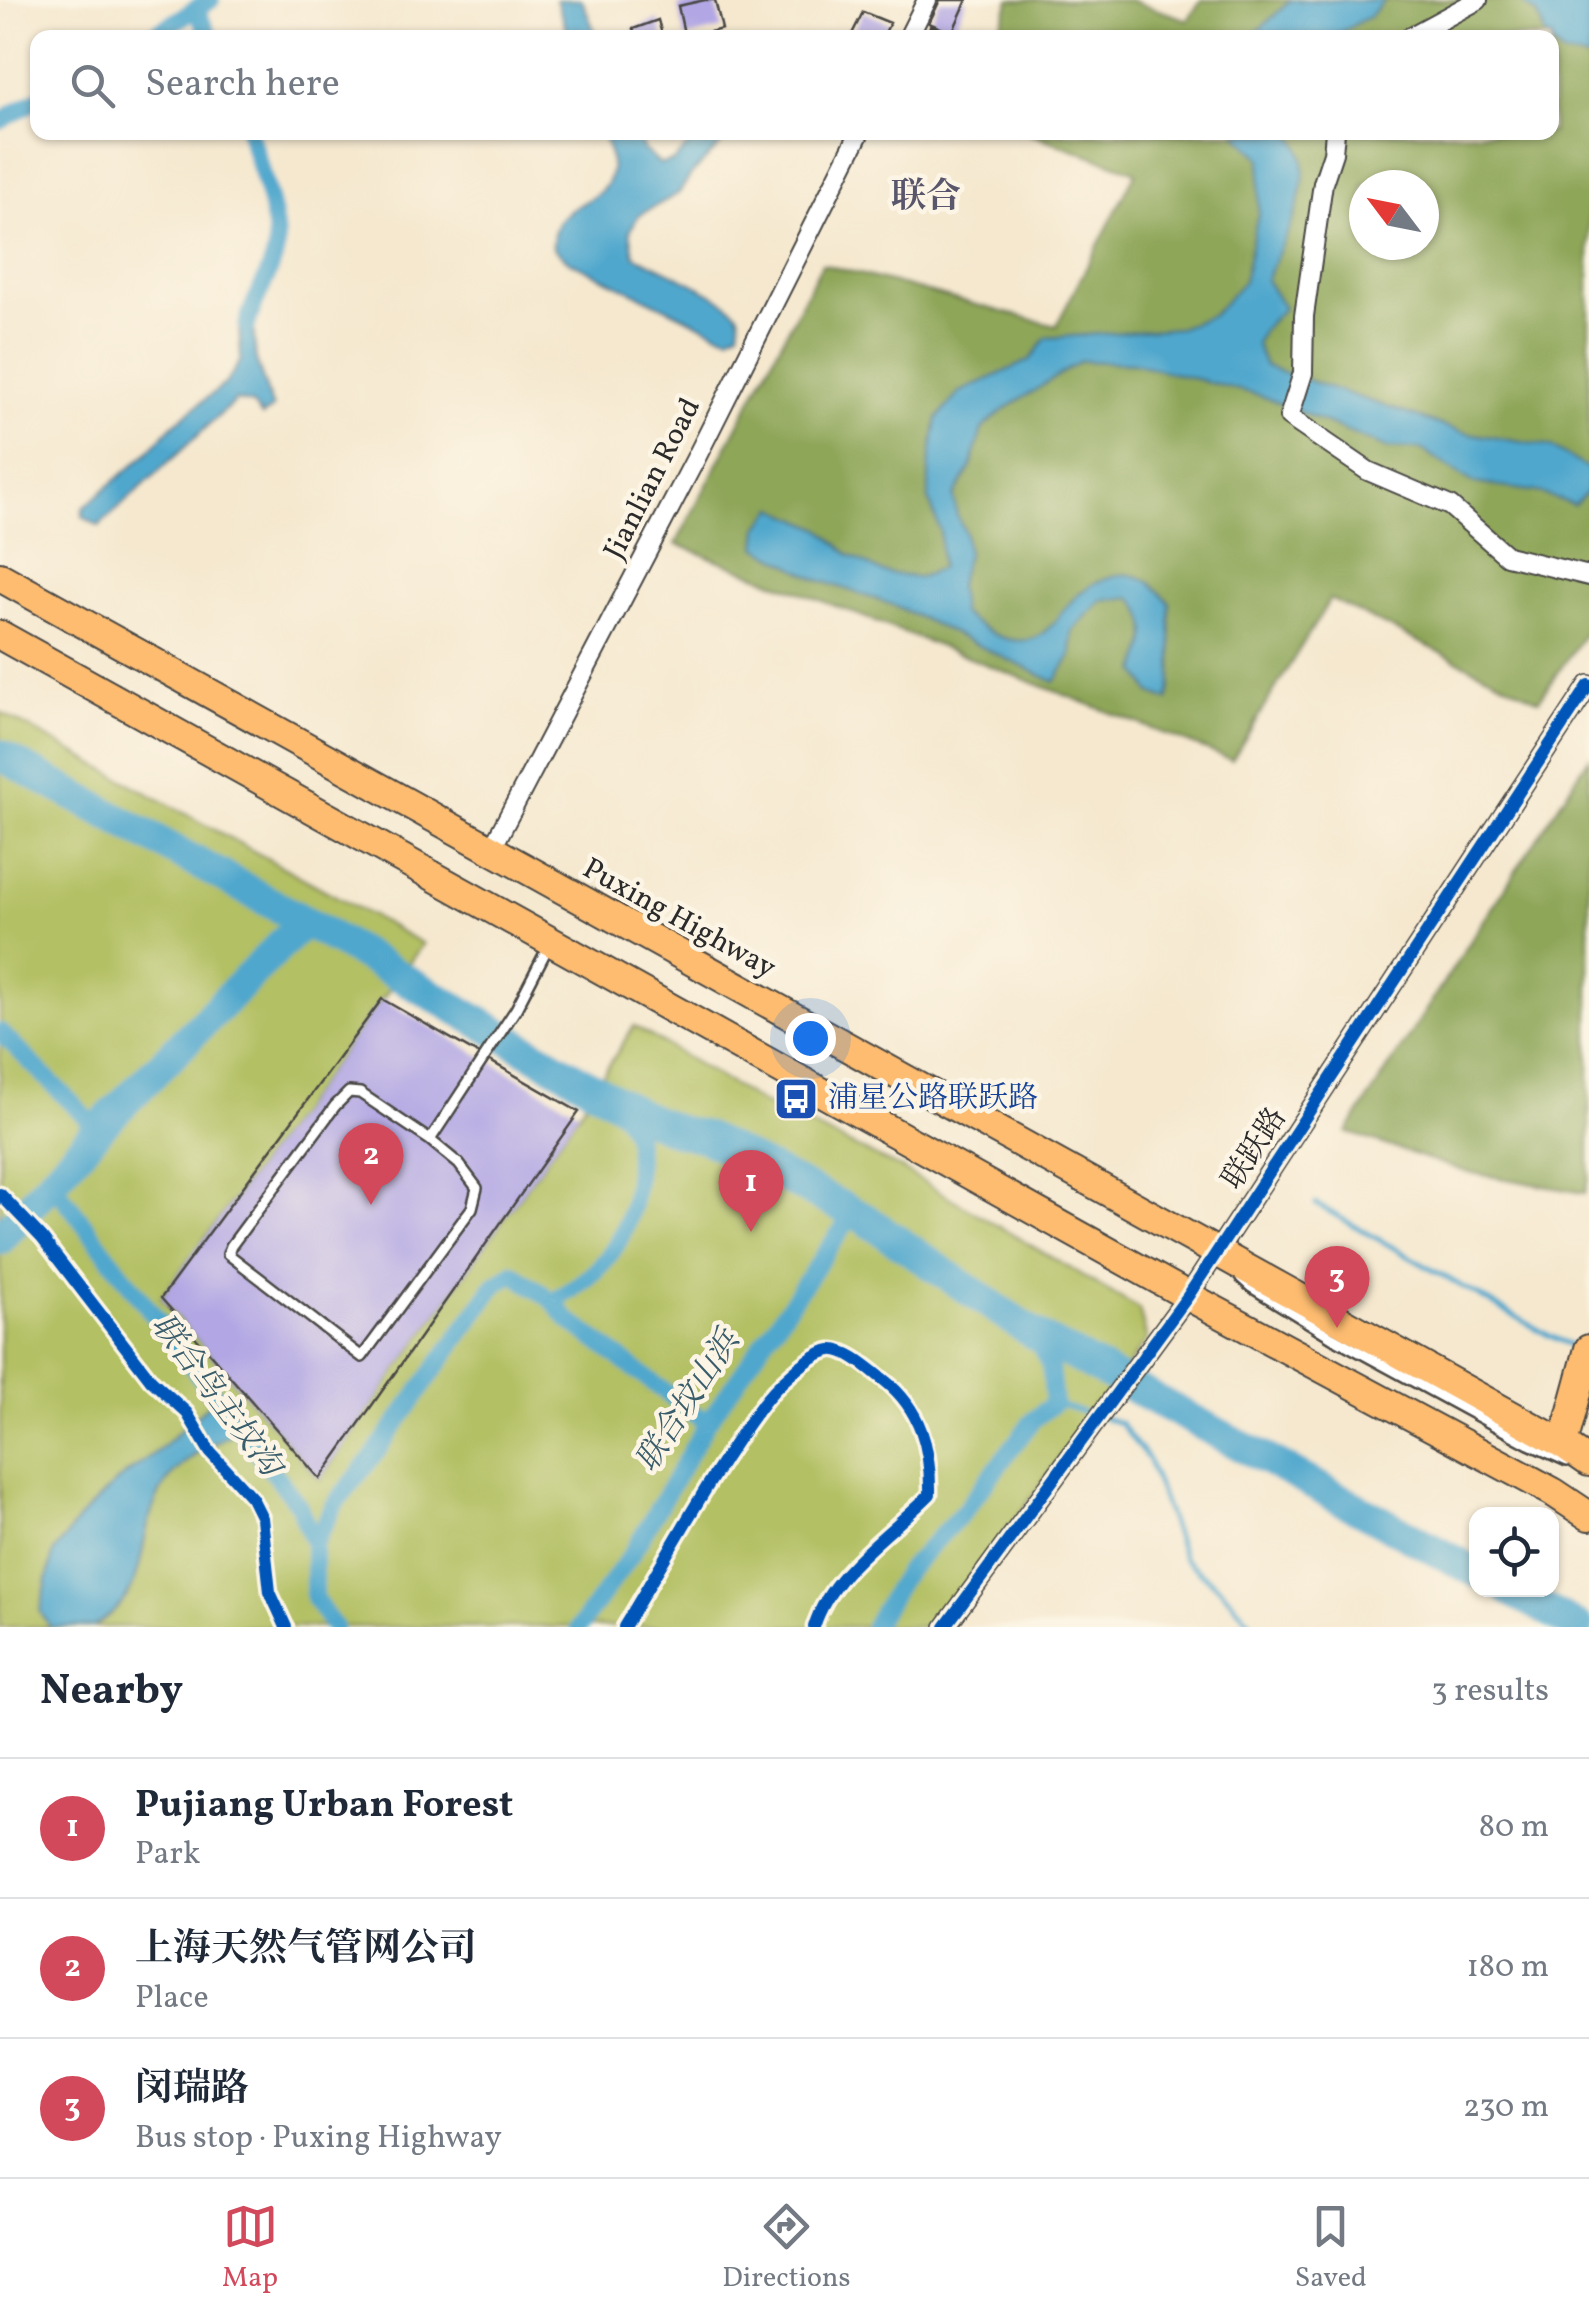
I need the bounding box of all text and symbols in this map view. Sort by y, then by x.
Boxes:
search box [30,30,1559,140]
icon: search [65,58,120,113]
text: Search here [145,59,340,112]
north arrow [1349,170,1439,260]
district label: 联合 [891,174,961,222]
street label: Jianlian Road [594,391,712,567]
street label: Puxing Highway [575,848,783,990]
your location [785,1013,836,1064]
bus stop icon: 浦星公路联跃路 [773,1076,819,1122]
place label: 浦星公路联跃路 [828,1078,1038,1120]
street label: 联跃路 [1213,1100,1297,1198]
pin: 2 [338,1122,404,1205]
pin: 1 [718,1150,784,1232]
pin: 3 [1304,1246,1370,1328]
water label: 联合鸟主坟沟 [140,1306,293,1490]
water label: 联合坟山浜 [627,1320,753,1481]
map controls [1469,1507,1559,1597]
button: locate [1469,1507,1559,1597]
text: Nearby [40,1663,183,1722]
text: 3 results [1431,1670,1549,1714]
text: Pujiang Urban Forest [135,1780,513,1833]
text: 1 [66,1806,79,1850]
text: 80 m [1479,1806,1549,1850]
text: Park [135,1833,200,1877]
text: 上海天然气管网公司 [135,1924,477,1977]
text: 2 [64,1946,81,1990]
text: 180 m [1466,1946,1549,1990]
text: Place [135,1977,209,2021]
text: 闵瑞路 [135,2064,249,2117]
text: 3 [64,2086,81,2130]
text: 230 m [1463,2086,1549,2130]
text: Bus stop · Puxing Highway [135,2117,502,2161]
tab: Map [222,2199,278,2298]
tab: Directions [722,2199,851,2298]
tab: Saved [1295,2199,1367,2298]

